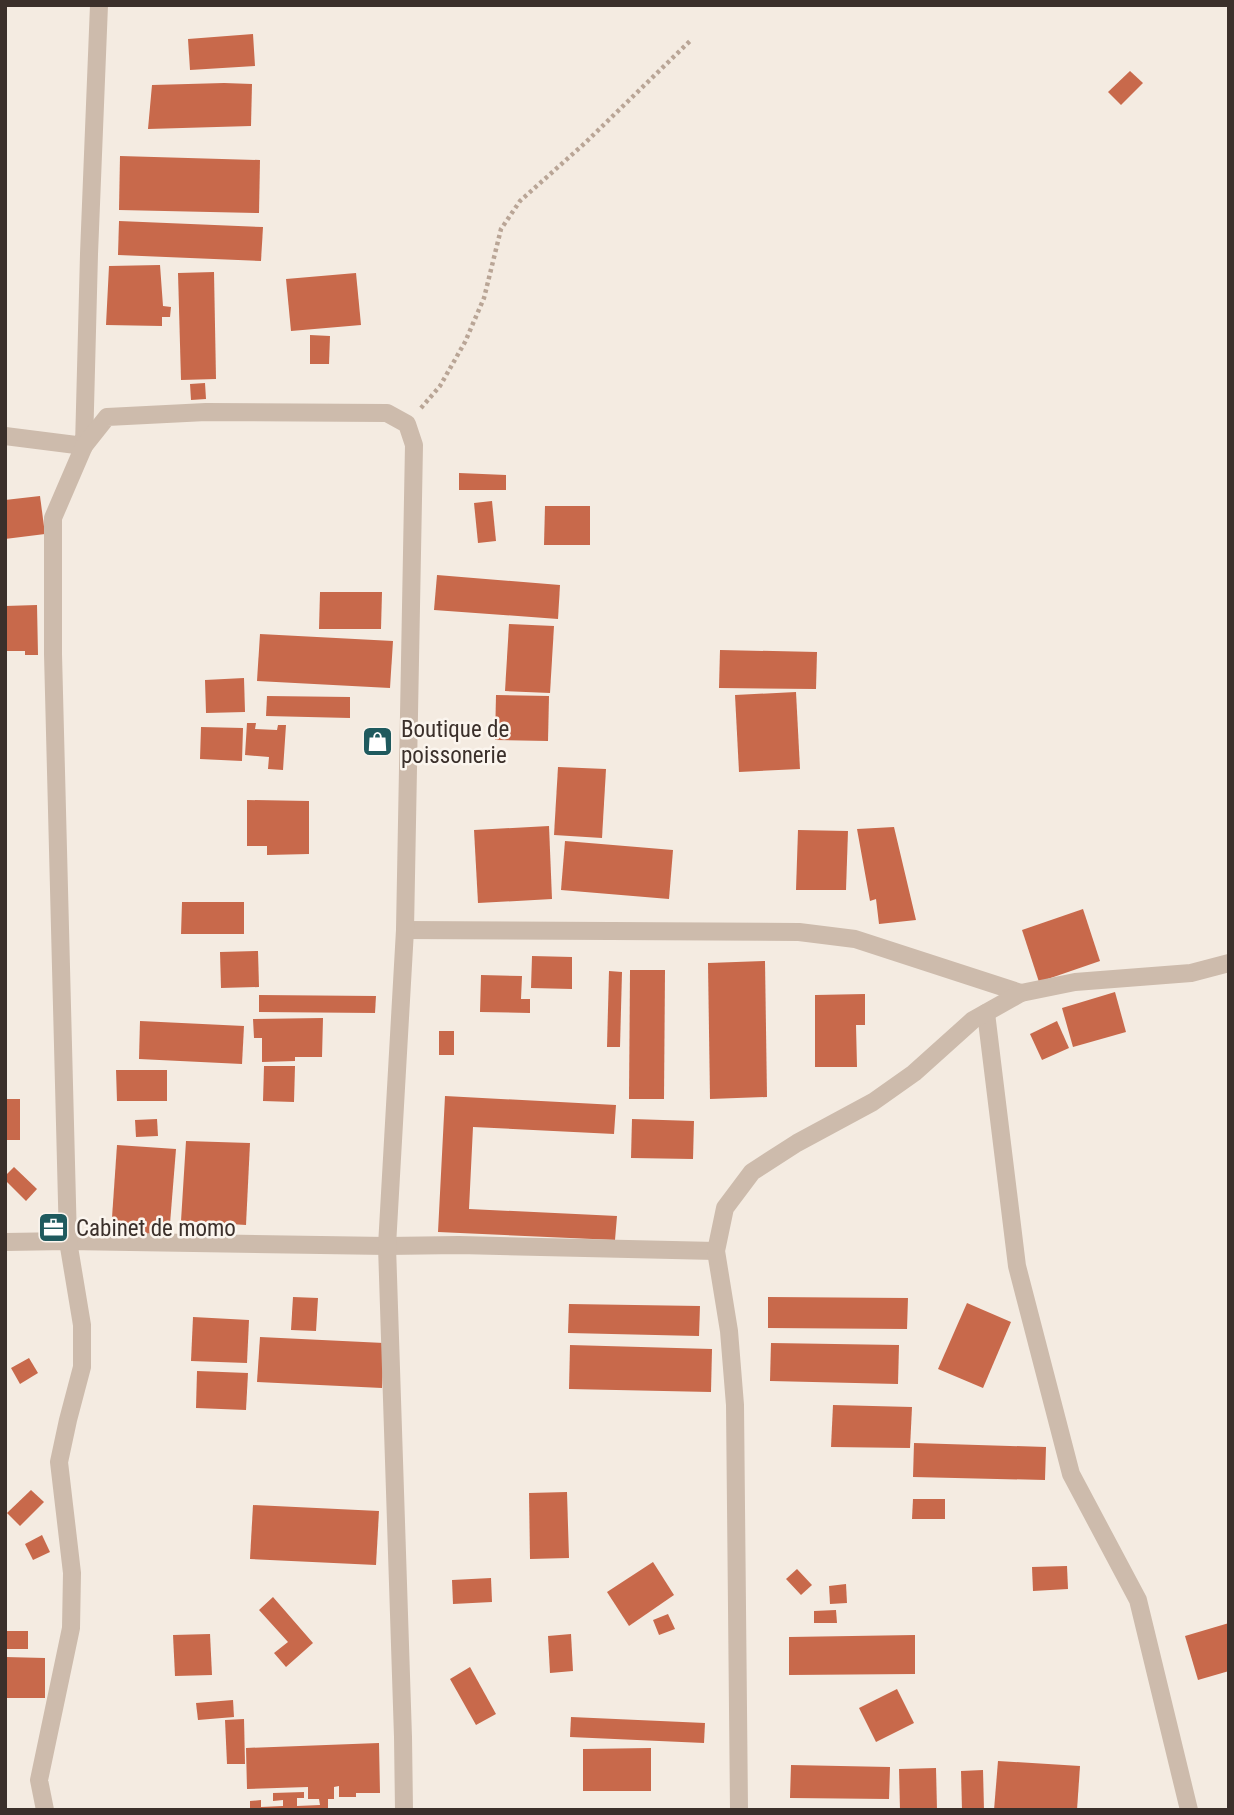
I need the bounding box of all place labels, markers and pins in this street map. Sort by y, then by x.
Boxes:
place label: Boutique de poissonerie [401,716,509,769]
shop icon: Boutique de poissonerie [361,725,395,759]
office icon: Cabinet de momo [36,1211,70,1245]
place label: Cabinet de momo [76,1215,236,1242]

